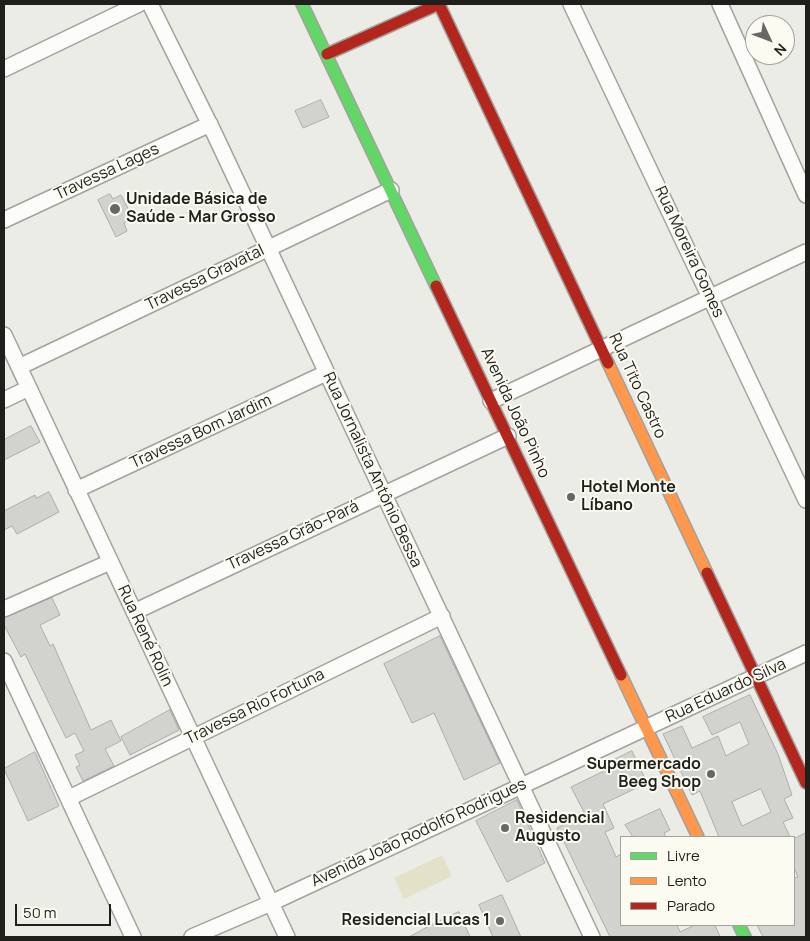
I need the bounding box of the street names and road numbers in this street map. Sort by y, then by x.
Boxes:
street label: Travessa Lages [52,139,162,205]
street label: Rua Moreira Gomes [650,183,728,321]
street label: Travessa Gravatal [143,241,267,315]
street label: Rua Tito Castro [604,330,670,442]
street label: Avenida João Pinho [476,345,554,481]
street label: Rua Jornalista Antônio Bessa [318,369,426,571]
street label: Travessa Bom Jardim [127,391,275,473]
street label: Travessa Grão-Pará [224,497,362,575]
street label: Rua René Rolin [113,582,177,690]
street label: Rua Eduardo Silva [663,655,789,727]
street label: Travessa Rio Fortuna [182,665,328,749]
street label: Avenida João Rodolfo Rodrigues [308,775,530,891]

